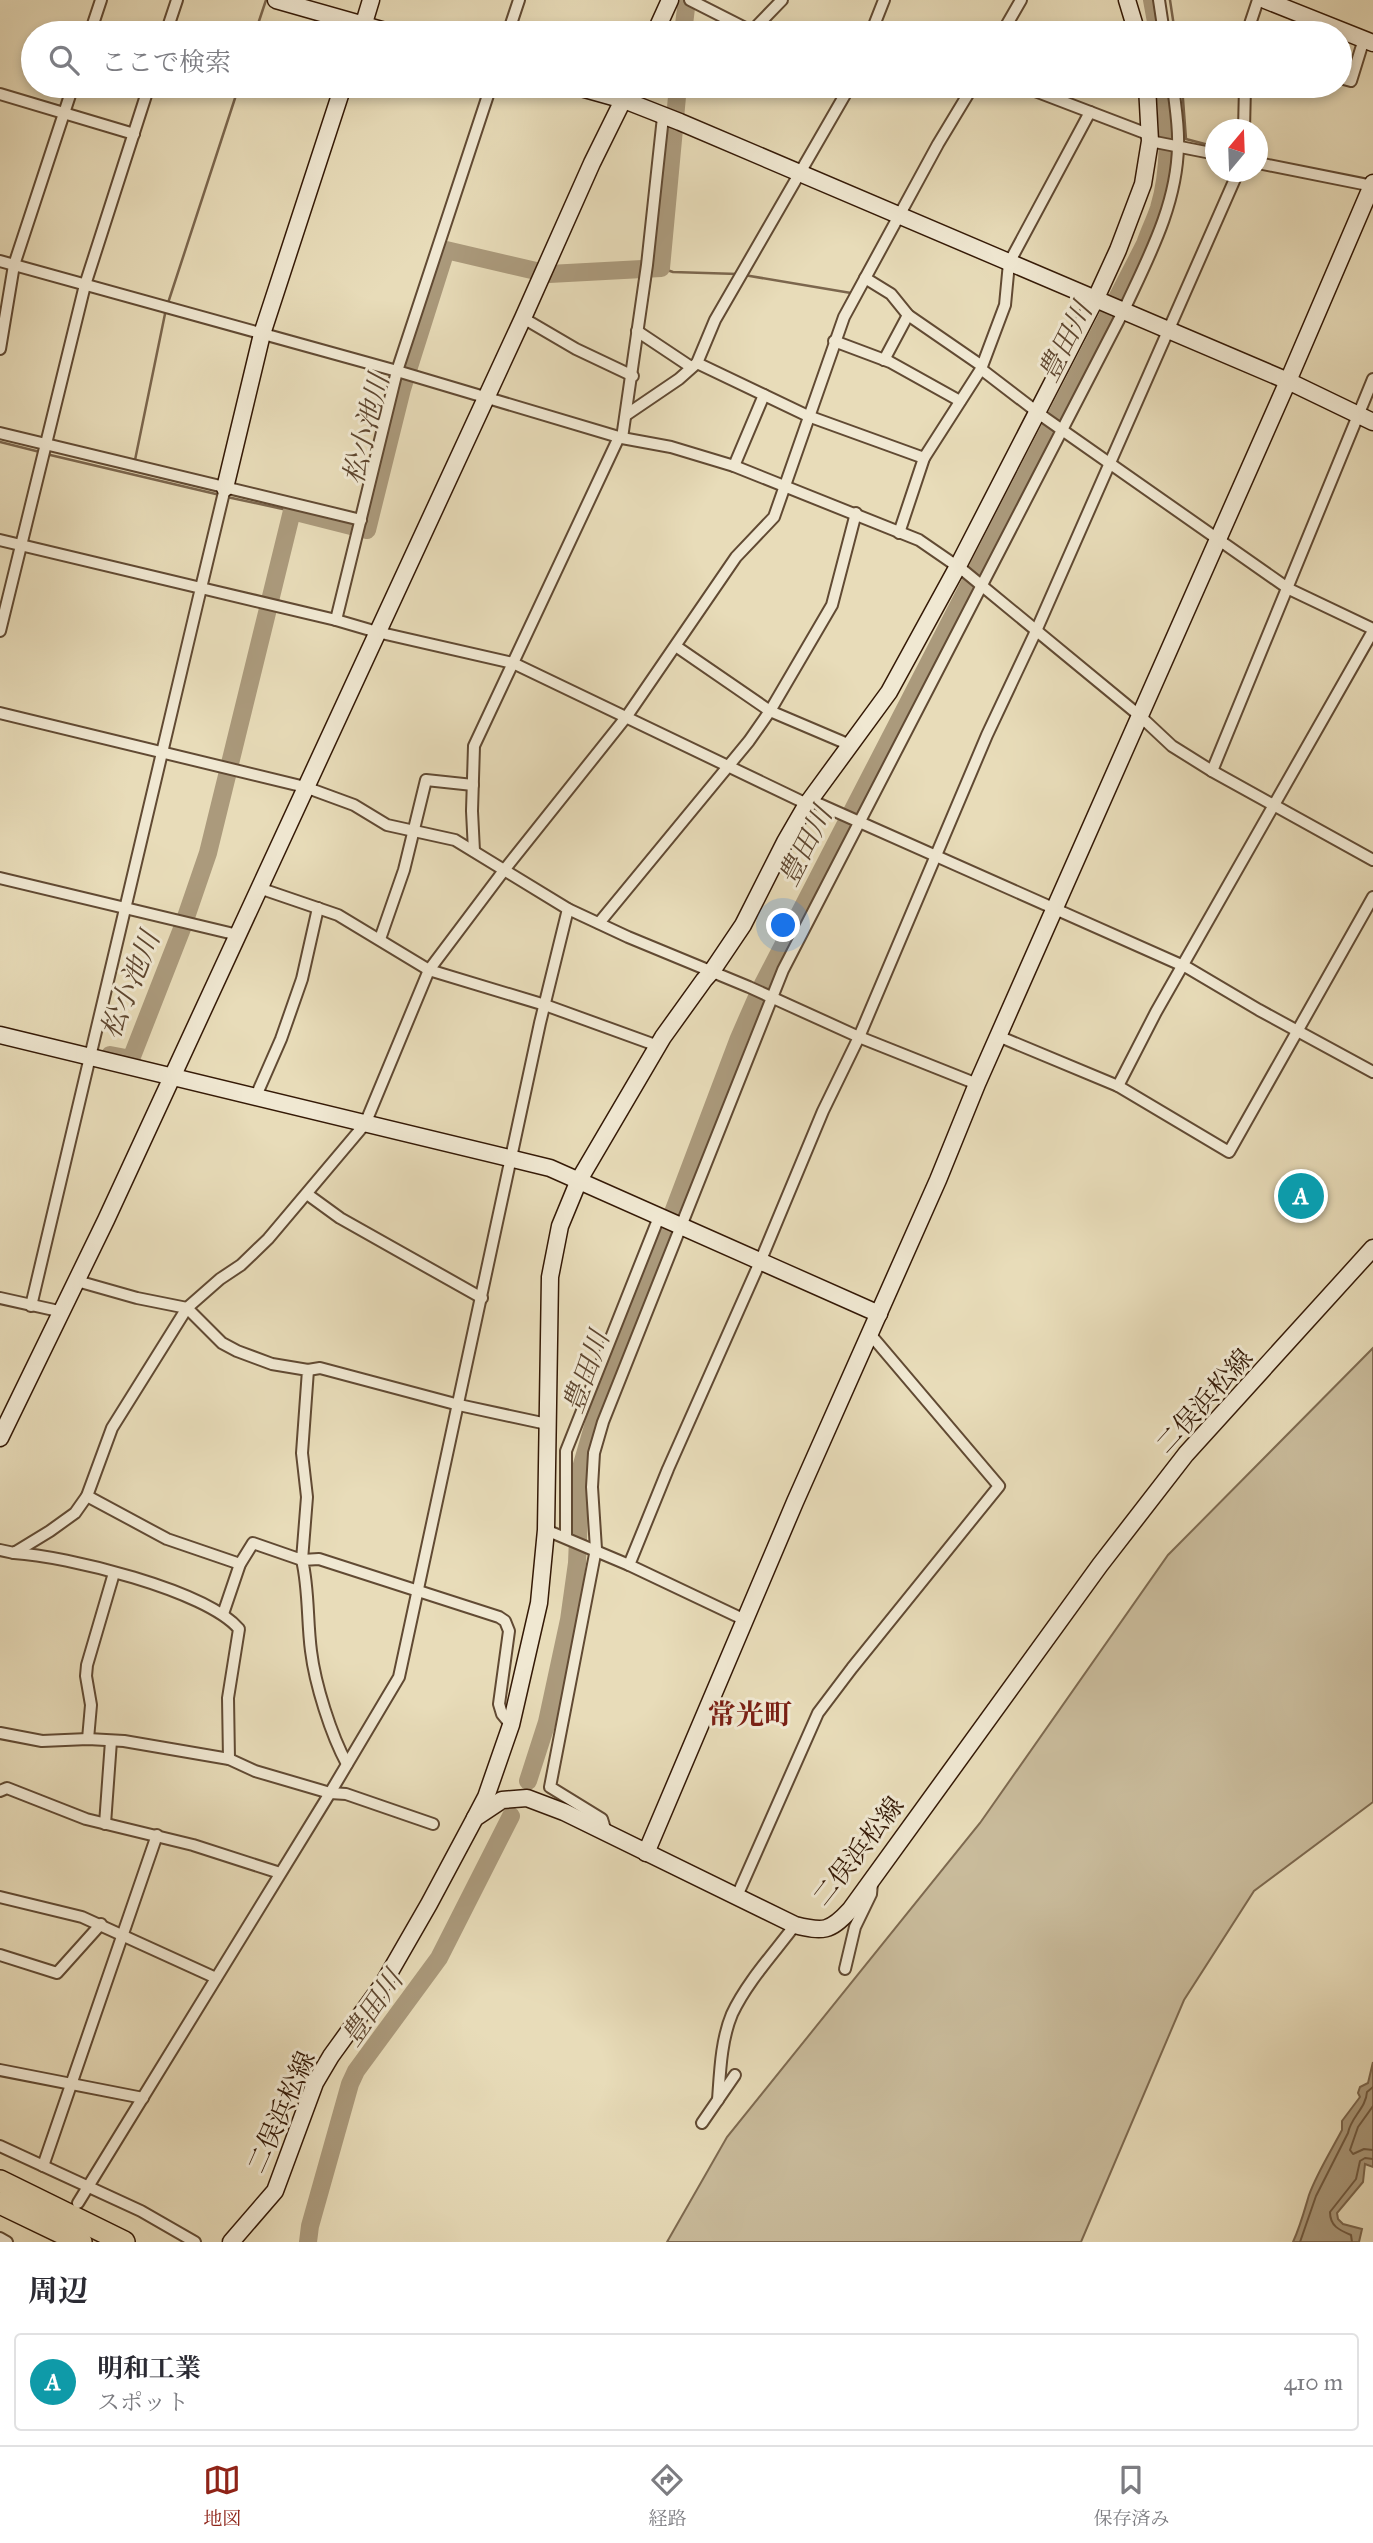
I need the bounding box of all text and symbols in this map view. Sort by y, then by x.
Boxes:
search box [21,21,1352,98]
icon: search [45,41,83,79]
text: ここで検索 [101,46,231,78]
north arrow [1205,119,1268,182]
water label: 豊田川 [1030,294,1101,387]
water label: 松小池川 [335,368,397,488]
water label: 豊田川 [770,798,841,891]
your location [766,908,800,942]
water label: 松小池川 [93,924,168,1043]
pin: A [1278,1170,1324,1222]
water label: 豊田川 [555,1324,618,1417]
street label: 二俣浜松線 [1149,1342,1259,1460]
district label: 常光町 [708,1697,792,1732]
street label: 二俣浜松線 [805,1790,911,1912]
water label: 豊田川 [334,1961,412,2052]
street label: 二俣浜松線 [240,2046,322,2178]
text: 周辺 [28,2273,88,2309]
text: 明和工業 [97,2352,201,2384]
text: A [45,2368,61,2396]
text: 410 m [1284,2368,1343,2396]
text: スポット [97,2388,189,2416]
tab: 地図 [203,2461,242,2530]
tab: 経路 [648,2461,687,2530]
tab: 保存済み [1093,2461,1170,2530]

